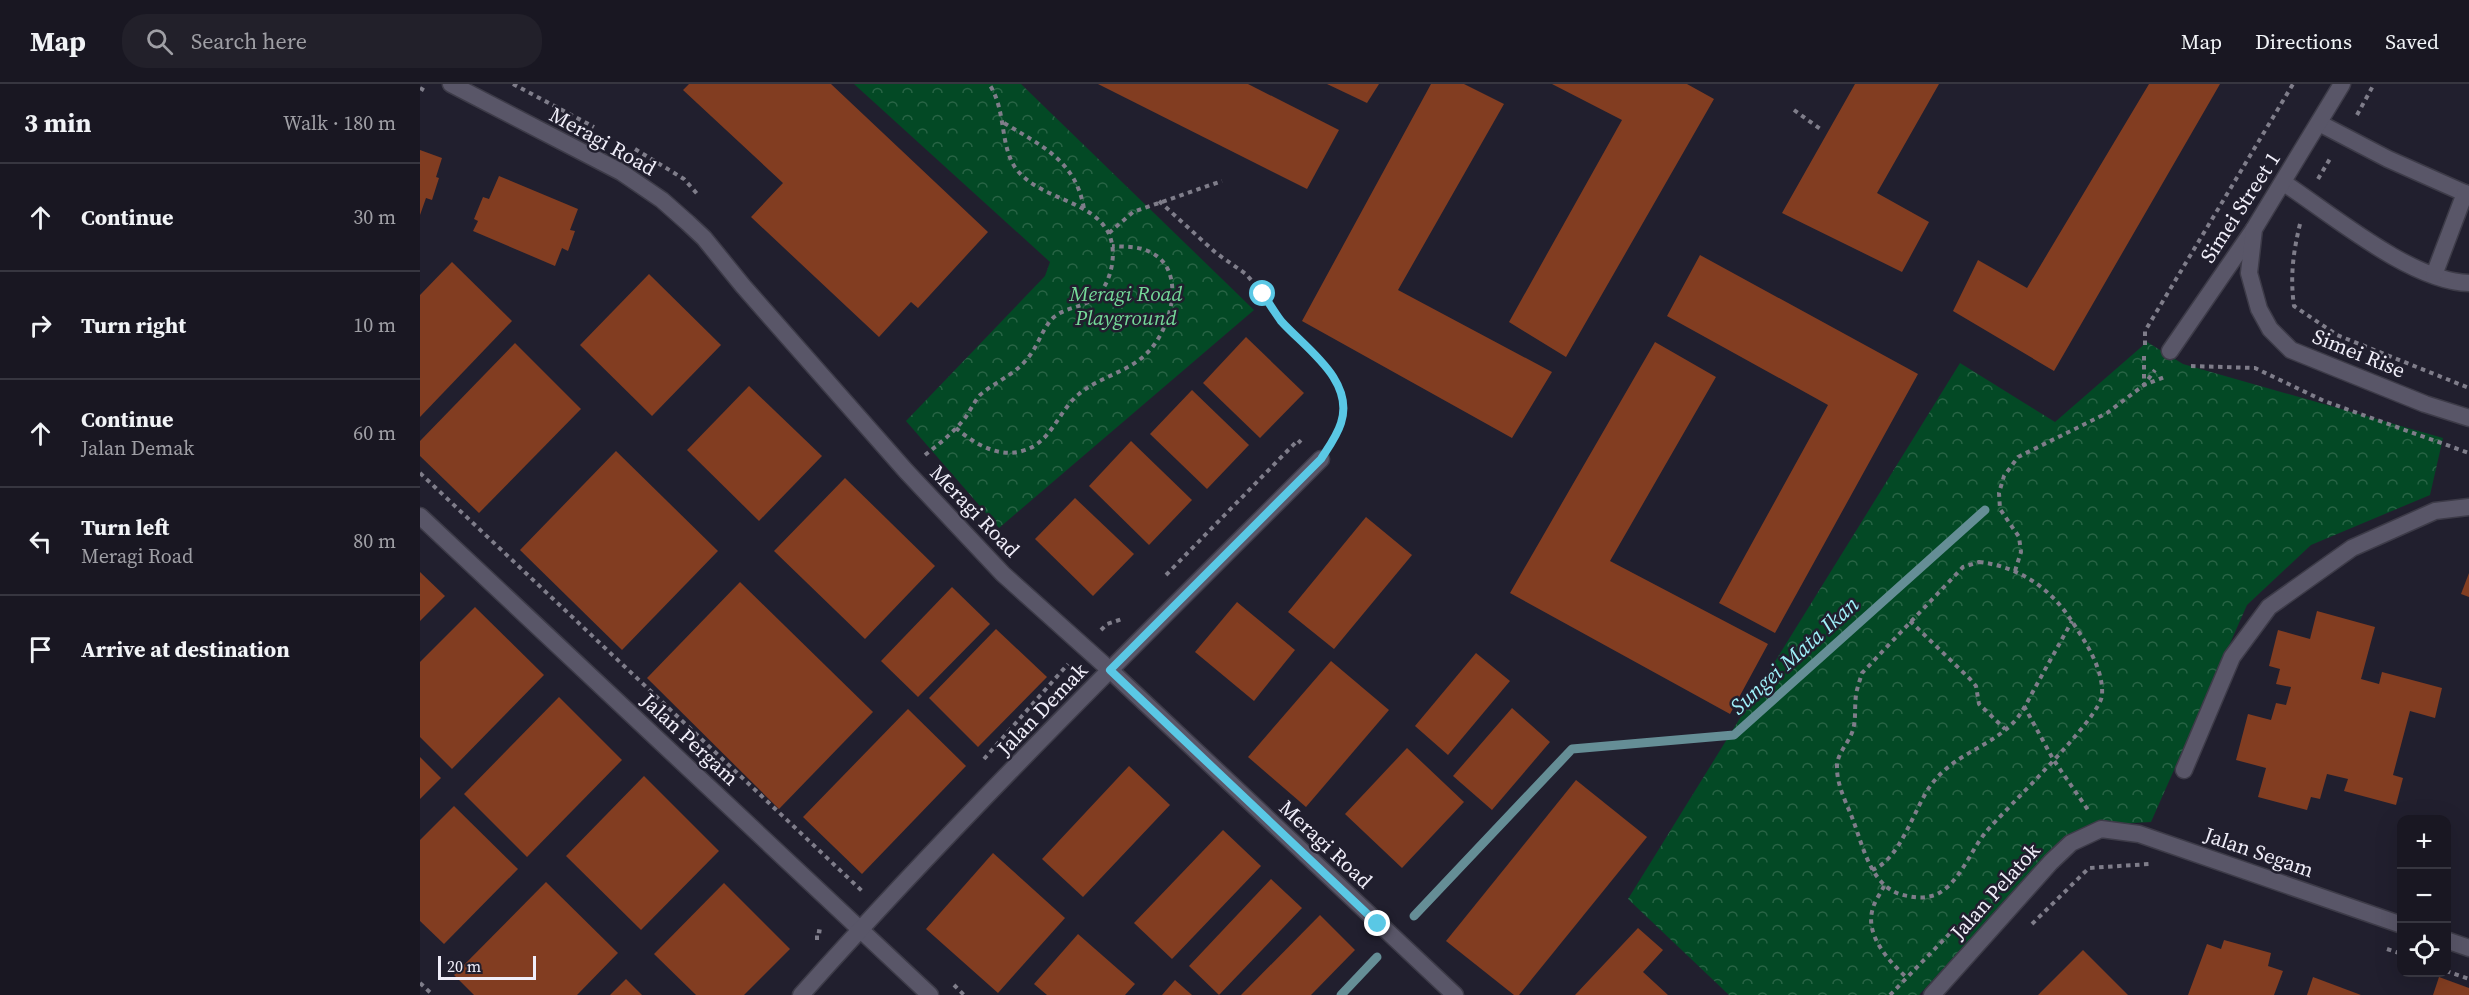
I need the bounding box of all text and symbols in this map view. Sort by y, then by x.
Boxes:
search box [122,14,542,68]
text: Map [30,22,86,60]
icon: search [143,25,176,58]
text: Search here [191,26,307,56]
text: Map [2181,27,2222,56]
text: Directions [2255,27,2352,56]
text: Saved [2385,27,2439,56]
street label: Meragi Road [544,100,662,182]
text: 3 min [24,105,91,141]
text: Walk · 180 m [283,109,396,137]
street label: Simei Street 1 [2193,146,2287,268]
icon: ahead [24,201,57,234]
text: Continue [81,202,174,232]
text: 30 m [353,203,396,231]
park label: Meragi Road Playground [1069,279,1182,332]
route start [1249,280,1275,306]
icon: right [24,309,57,342]
text: Turn right [81,310,186,340]
text: 10 m [353,311,396,339]
street label: Simei Rise [2308,321,2410,385]
text: Continue [81,404,174,434]
icon: ahead [24,417,57,450]
text: 60 m [353,419,396,447]
text: Jalan Demak [81,434,194,462]
street label: Meragi Road [924,458,1026,564]
text: Turn left [81,512,169,542]
icon: left [24,525,57,558]
text: 80 m [353,527,396,555]
text: Meragi Road [81,542,193,570]
water label: Sungei Mata Ikan [1723,589,1865,721]
icon: arrive [24,633,57,666]
text: Arrive at destination [81,634,290,664]
street label: Jalan Demak [990,656,1094,763]
street label: Jalan Pergam [634,686,745,792]
street label: Meragi Road [1273,793,1379,895]
map controls [2397,815,2451,977]
button: + [2397,815,2451,869]
street label: Jalan Segam [2200,819,2318,884]
street label: Jalan Pelatok [1943,836,2047,946]
button: − [2397,869,2451,923]
route end [1364,910,1390,936]
button: locate [2397,923,2451,977]
scale bar [438,953,536,980]
text: 20 m [447,955,481,977]

